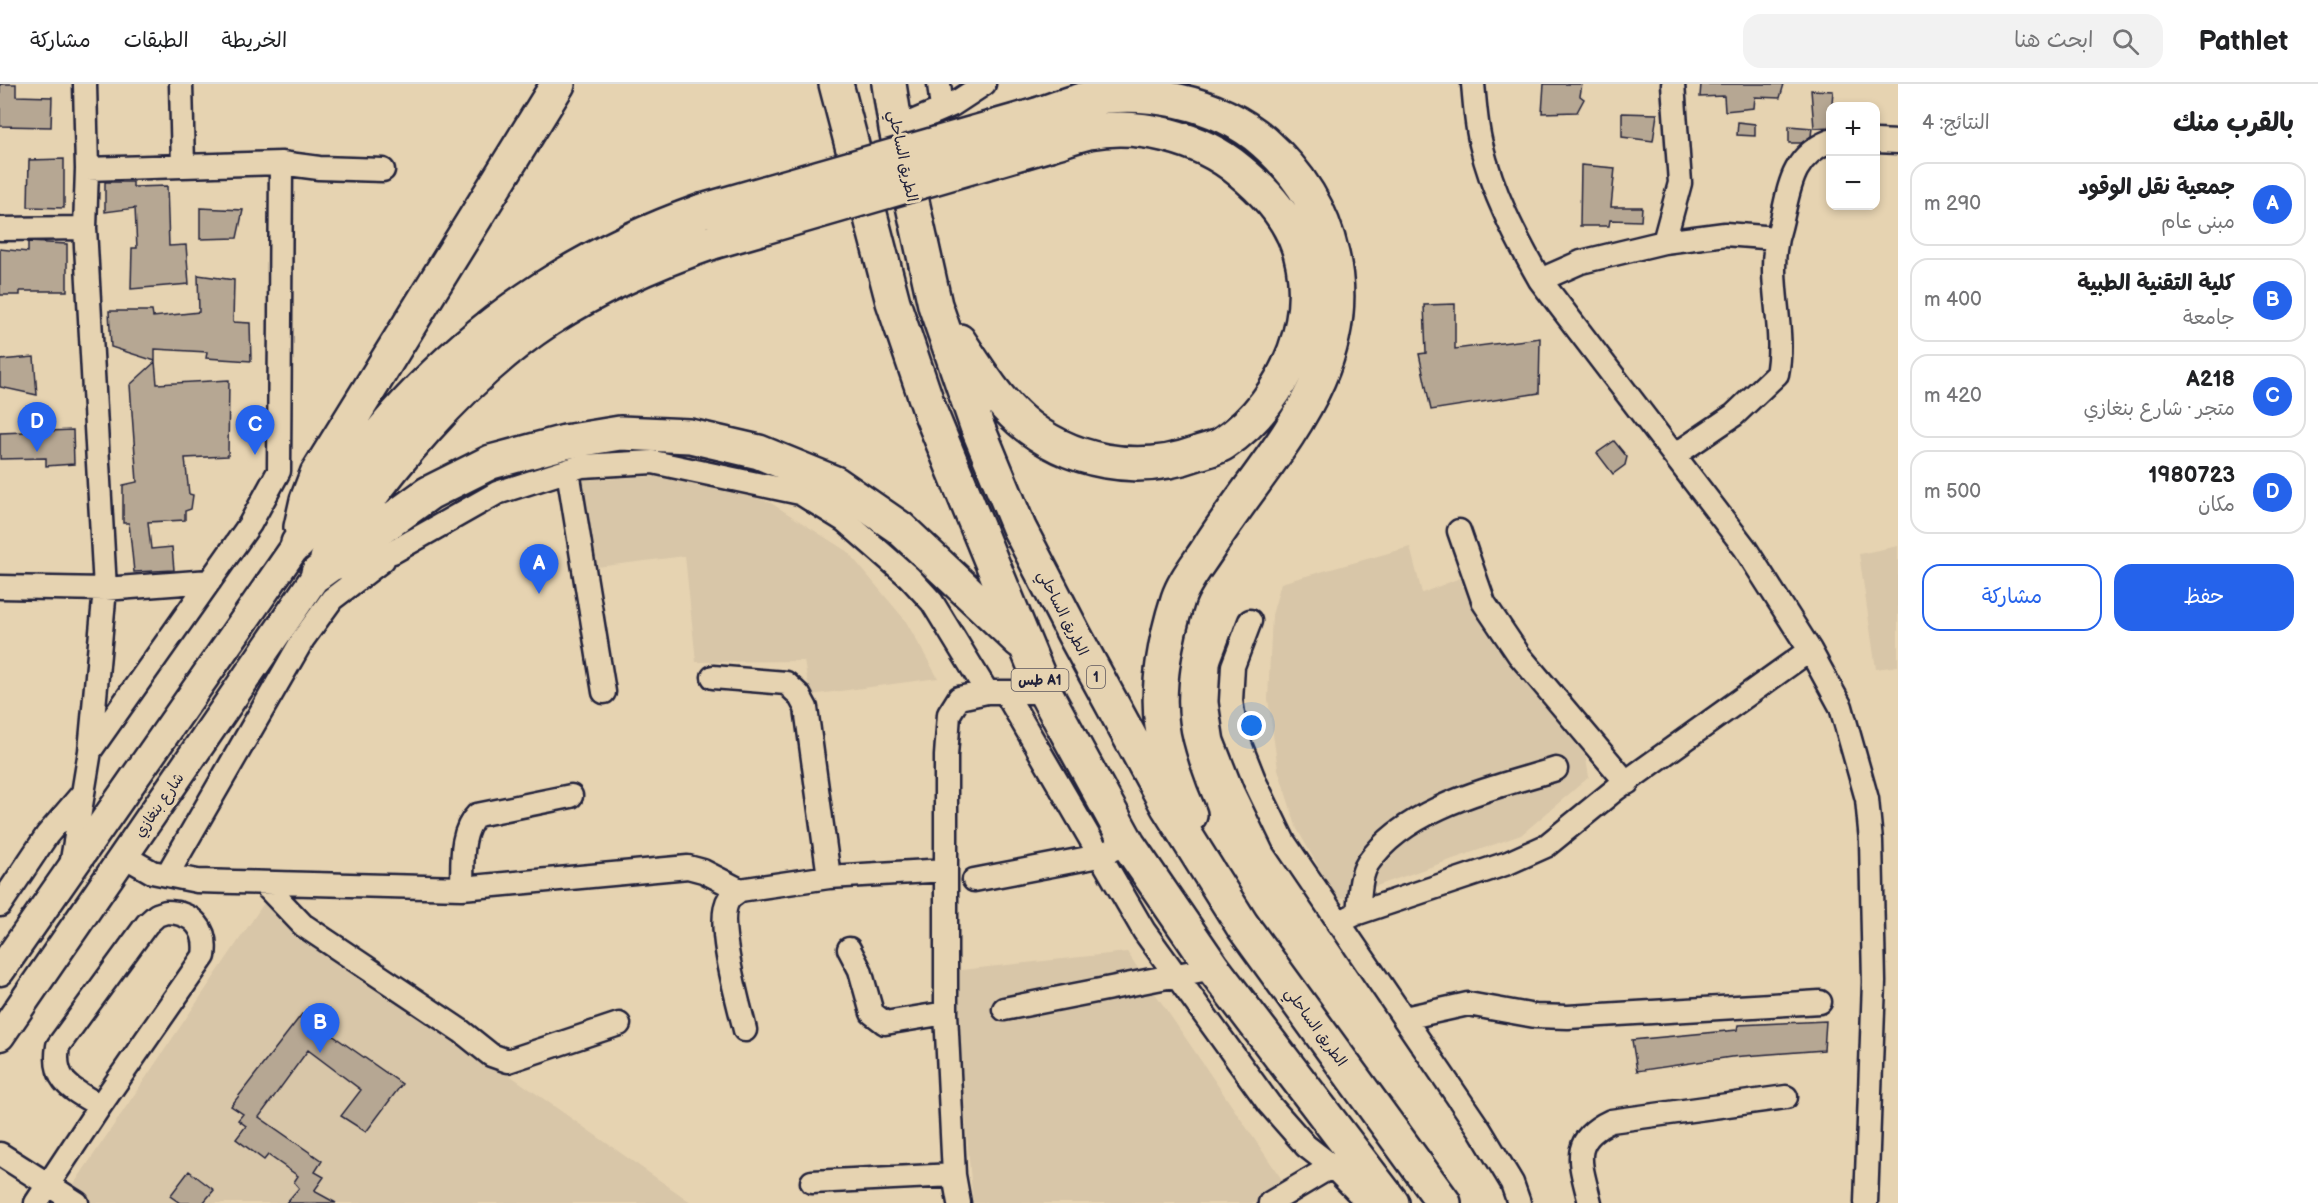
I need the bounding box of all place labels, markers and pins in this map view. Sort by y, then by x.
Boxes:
pin: D [18,402,57,452]
pin: C [236,406,274,455]
pin: A [520,544,558,594]
pin: B [300,1004,340,1053]

